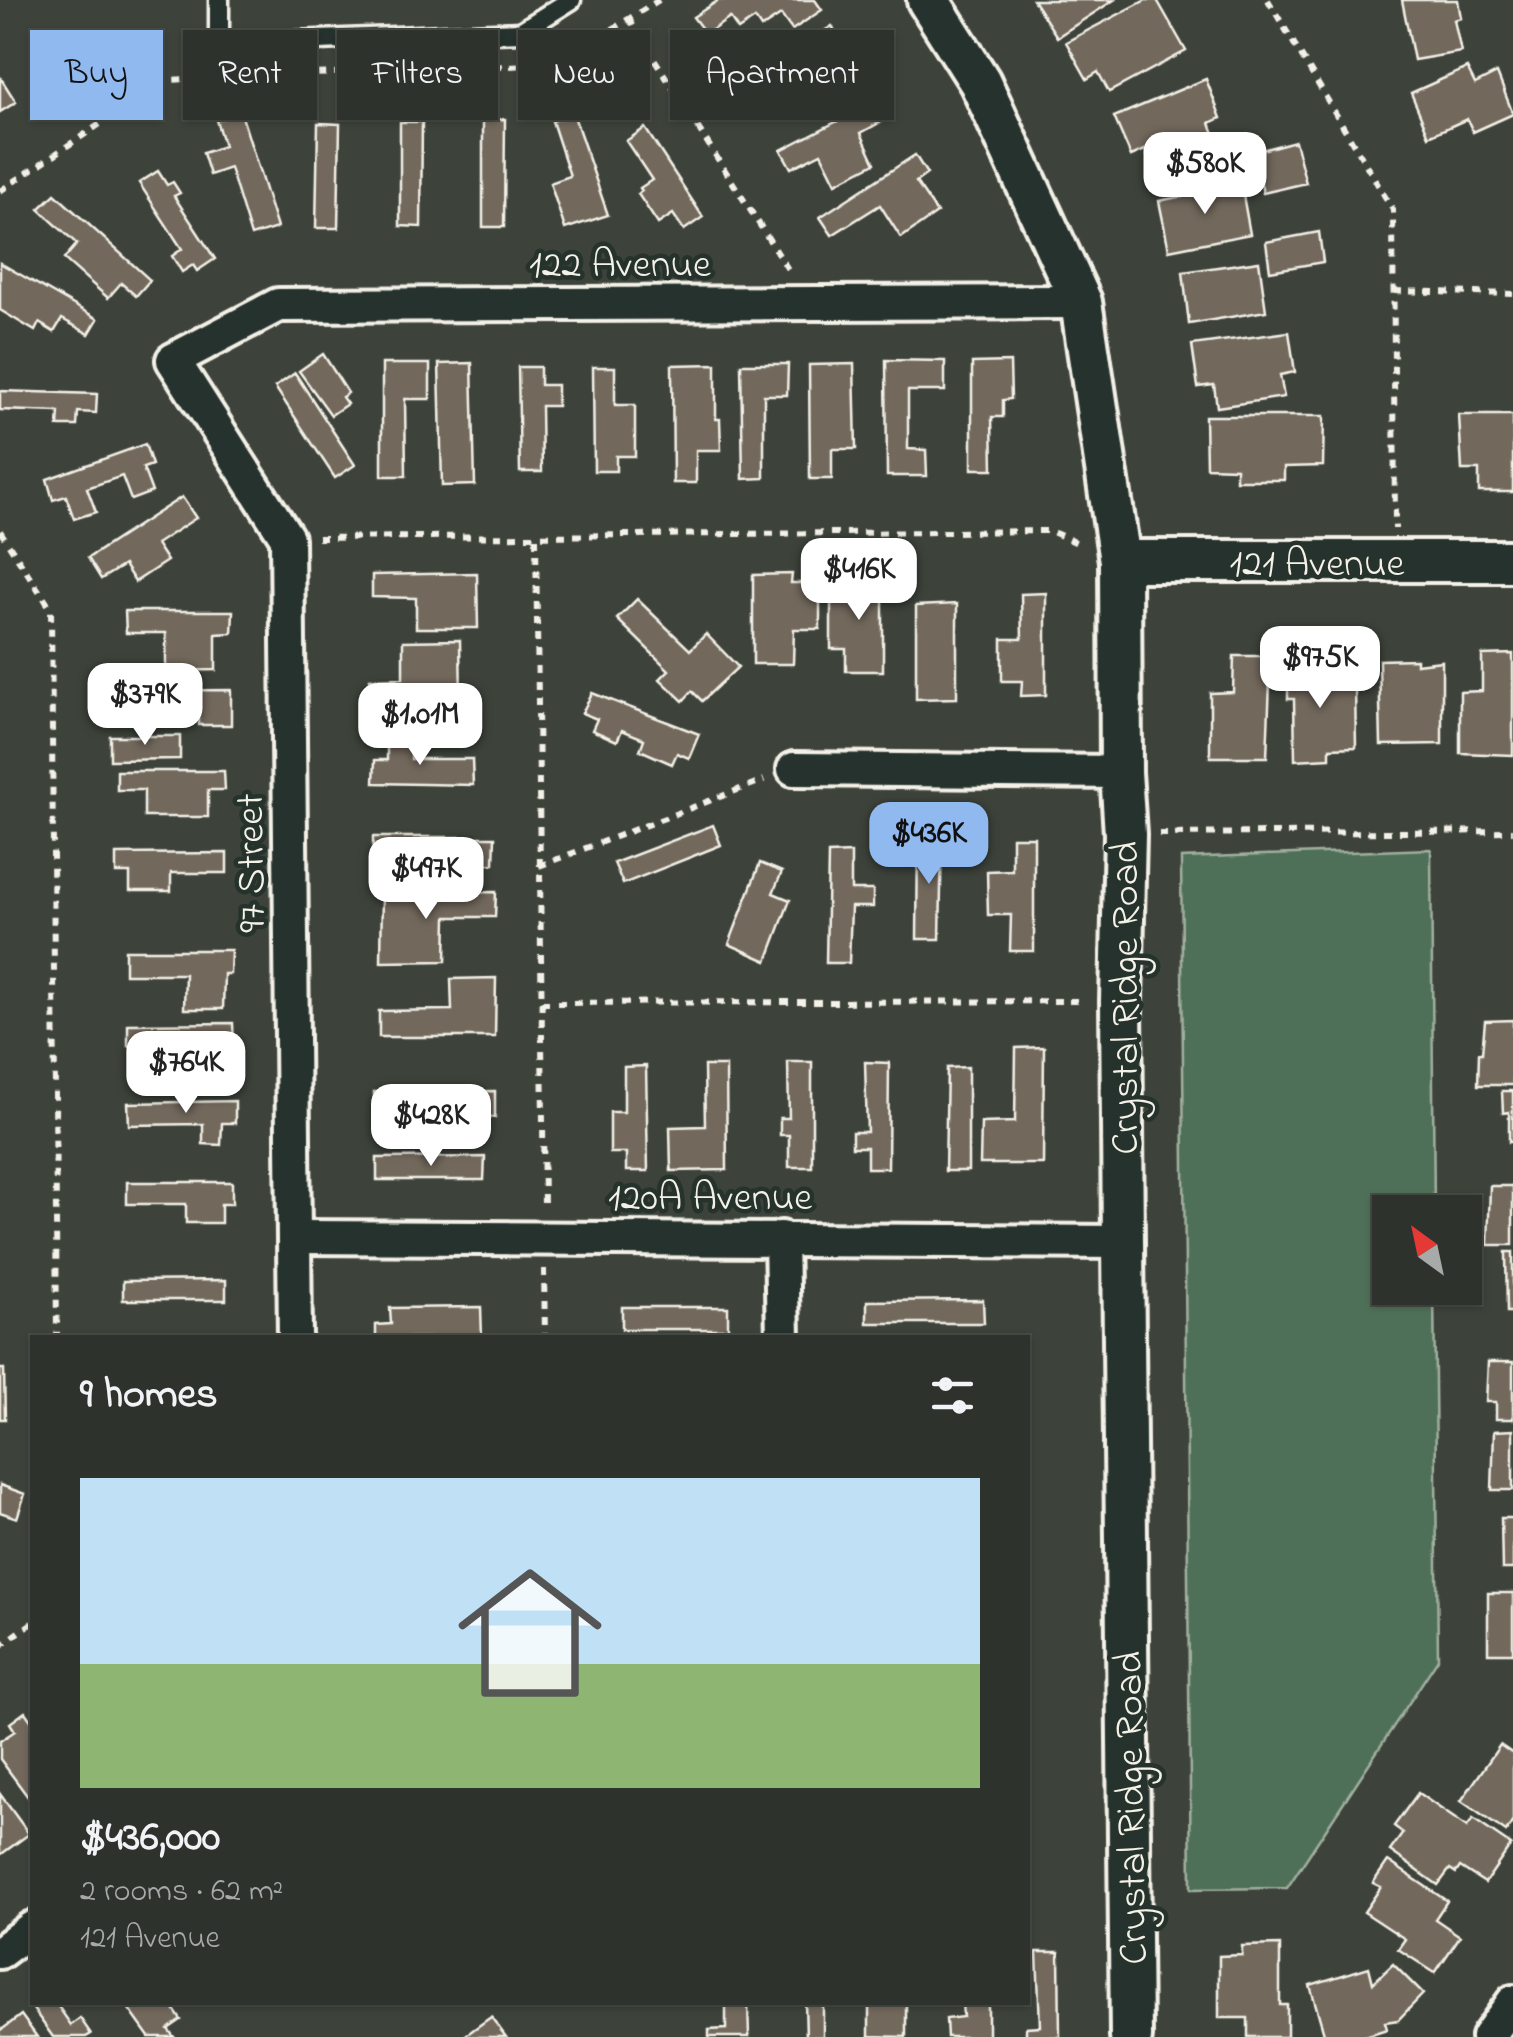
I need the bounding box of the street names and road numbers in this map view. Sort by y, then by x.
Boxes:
street label: 122 Avenue [529,237,711,296]
street label: 121 Avenue [1230,536,1405,595]
street label: 97 Street [223,793,284,933]
street label: Crystal Ridge Road [1098,841,1157,1155]
street label: 120A Avenue [608,1170,812,1229]
street label: Crystal Ridge Road [1101,1651,1166,1965]

